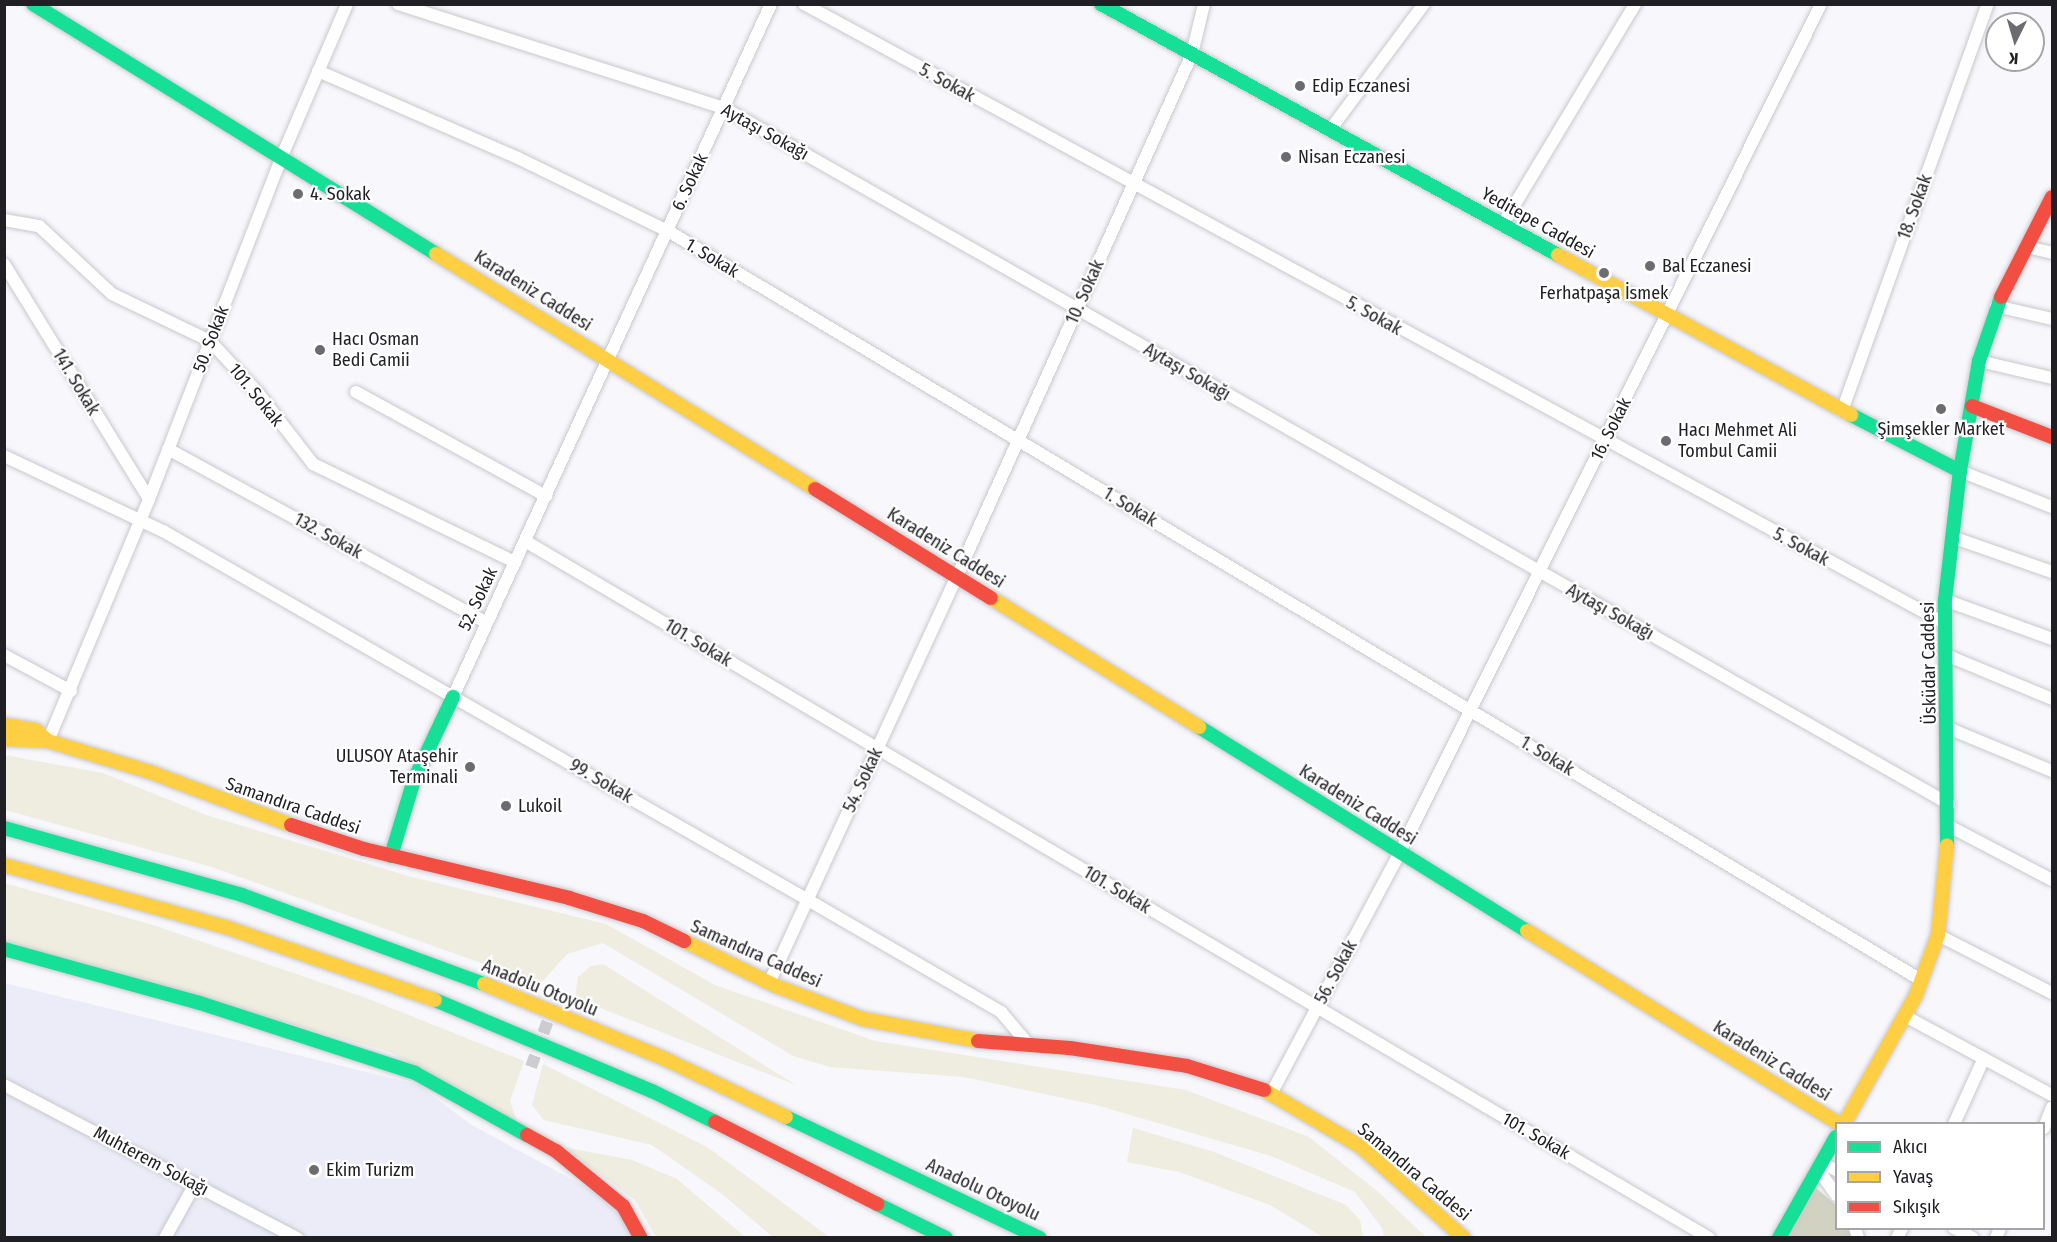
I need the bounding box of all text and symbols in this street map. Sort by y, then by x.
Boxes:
north arrow [1985,12,2045,72]
text: K [2008,49,2019,68]
street label: 5. Sokak [916,59,978,107]
place label: Edip Eczanesi [1312,75,1410,97]
marker: Edip Eczanesi [1293,79,1307,93]
street label: Aytaşı Sokağı [718,99,812,165]
place label: Nisan Eczanesi [1298,146,1406,168]
street label: 6. Sokak [667,150,713,214]
marker: Nisan Eczanesi [1279,150,1293,164]
street label: 18. Sokak [1893,171,1937,243]
place label: 4. Sokak [310,183,370,205]
street label: Yeditepe Caddesi [1477,183,1599,263]
marker: 4. Sokak [291,187,305,201]
street label: 1. Sokak [681,234,743,282]
street label: Karadeniz Caddesi [470,246,596,336]
place label: Bal Eczanesi [1662,255,1752,277]
street label: 10. Sokak [1061,256,1109,328]
marker: Bal Eczanesi [1643,259,1657,273]
marker: Ferhatpaşa İsmek [1597,266,1611,280]
place label: Ferhatpaşa İsmek [1540,282,1668,304]
street label: 5. Sokak [1343,292,1405,340]
street label: 50. Sokak [188,303,234,375]
place label: Hacı Osman Bedi Camii [332,329,419,372]
street label: Aytaşı Sokağı [1140,339,1234,405]
marker: Hacı Osman Bedi Camii [313,343,327,357]
street label: 141. Sokak [48,345,104,419]
street label: 101. Sokak [224,359,288,431]
street label: 16. Sokak [1586,394,1636,464]
marker: Şimşekler Market [1934,402,1948,416]
place label: Şimşekler Market [1877,418,2005,440]
place label: Hacı Mehmet Ali Tombul Camii [1678,420,1797,462]
marker: Hacı Mehmet Ali Tombul Camii [1659,434,1673,448]
street label: 1. Sokak [1099,483,1161,531]
street label: Karadeniz Caddesi [883,503,1009,593]
street label: 132. Sokak [290,508,366,564]
street label: 5. Sokak [1769,523,1833,571]
street label: 52. Sokak [454,564,502,634]
street label: Aytaşı Sokağı [1563,579,1657,645]
street label: Üsküdar Caddesi [1917,601,1941,725]
street label: 101. Sokak [660,614,736,672]
street label: 1. Sokak [1516,732,1578,780]
street label: 54. Sokak [839,744,887,816]
place label: ULUSOY Ataşehir Terminali [336,746,458,789]
street label: 99. Sokak [566,754,636,808]
marker: ULUSOY Ataşehir Terminali [463,760,477,774]
street label: Karadeniz Caddesi [1295,760,1421,850]
street label: Samandıra Caddesi [223,773,363,839]
place label: Lukoil [518,795,562,817]
marker: Lukoil [499,799,513,813]
street label: 101. Sokak [1079,861,1155,919]
street label: Samandıra Caddesi [687,915,825,993]
street label: 56. Sokak [1310,936,1362,1008]
street label: Anadolu Otoyolu [479,955,601,1021]
street label: Karadeniz Caddesi [1709,1016,1835,1106]
street label: 101. Sokak [1498,1108,1574,1164]
street label: Samandıra Caddesi [1353,1118,1475,1226]
street label: Muhterem Sokağı [90,1122,212,1200]
legend [1835,1122,2045,1230]
text: Akıcı [1893,1136,1928,1158]
street label: Anadolu Otoyolu [923,1154,1043,1226]
place label: Ekim Turizm [326,1159,414,1181]
marker: Ekim Turizm [307,1163,321,1177]
text: Yavaş [1893,1166,1933,1188]
text: Sıkışık [1893,1196,1940,1218]

